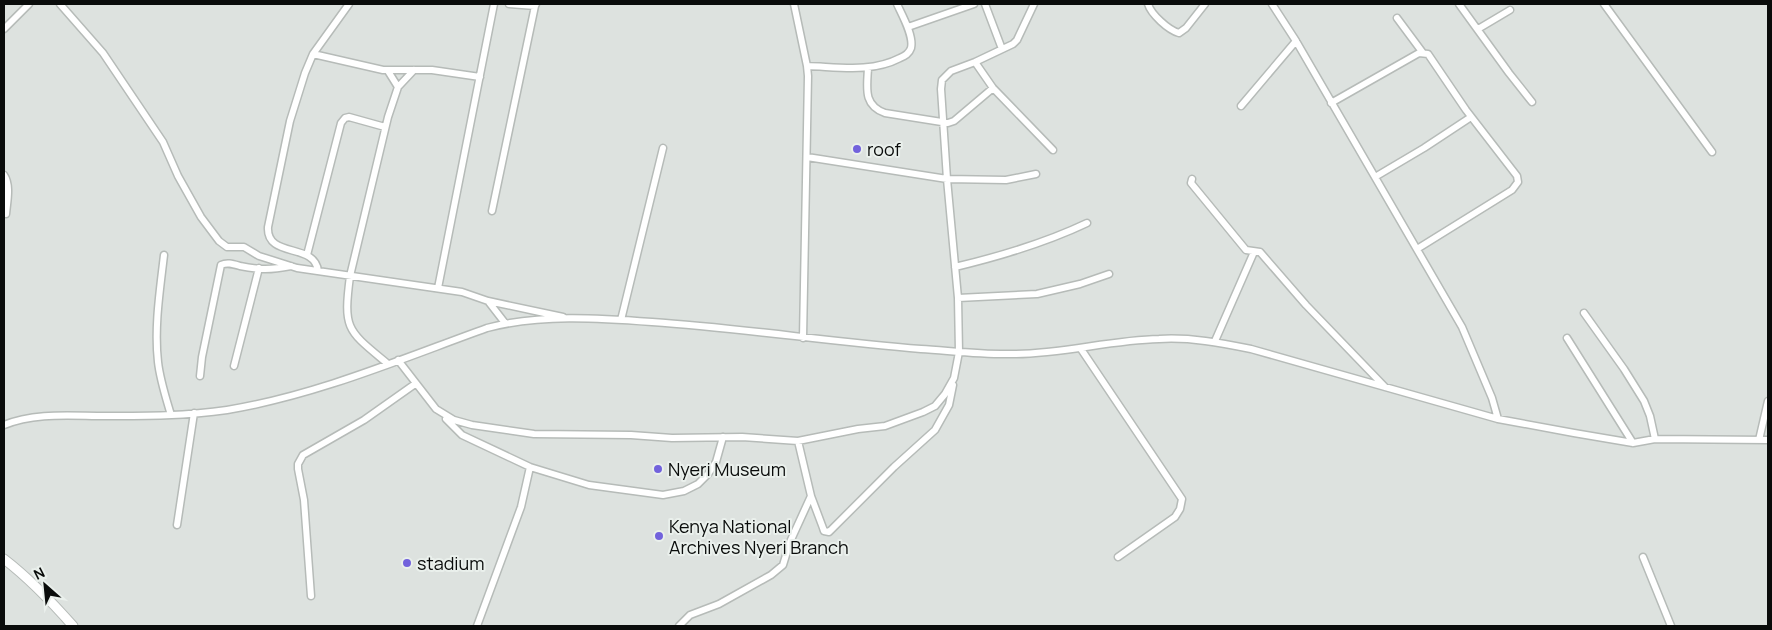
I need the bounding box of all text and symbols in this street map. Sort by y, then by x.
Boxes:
place label: roof [867,137,902,161]
marker: roof [851,143,863,155]
place label: Nyeri Museum [668,457,786,481]
marker: Nyeri Museum [652,463,664,475]
place label: Kenya National Archives Nyeri Branch [669,514,849,559]
marker: Kenya National Archives Nyeri Branch [653,530,665,542]
place label: stadium [417,551,484,575]
marker: stadium [401,557,413,569]
north arrow [20,560,70,610]
text: N [30,562,48,584]

